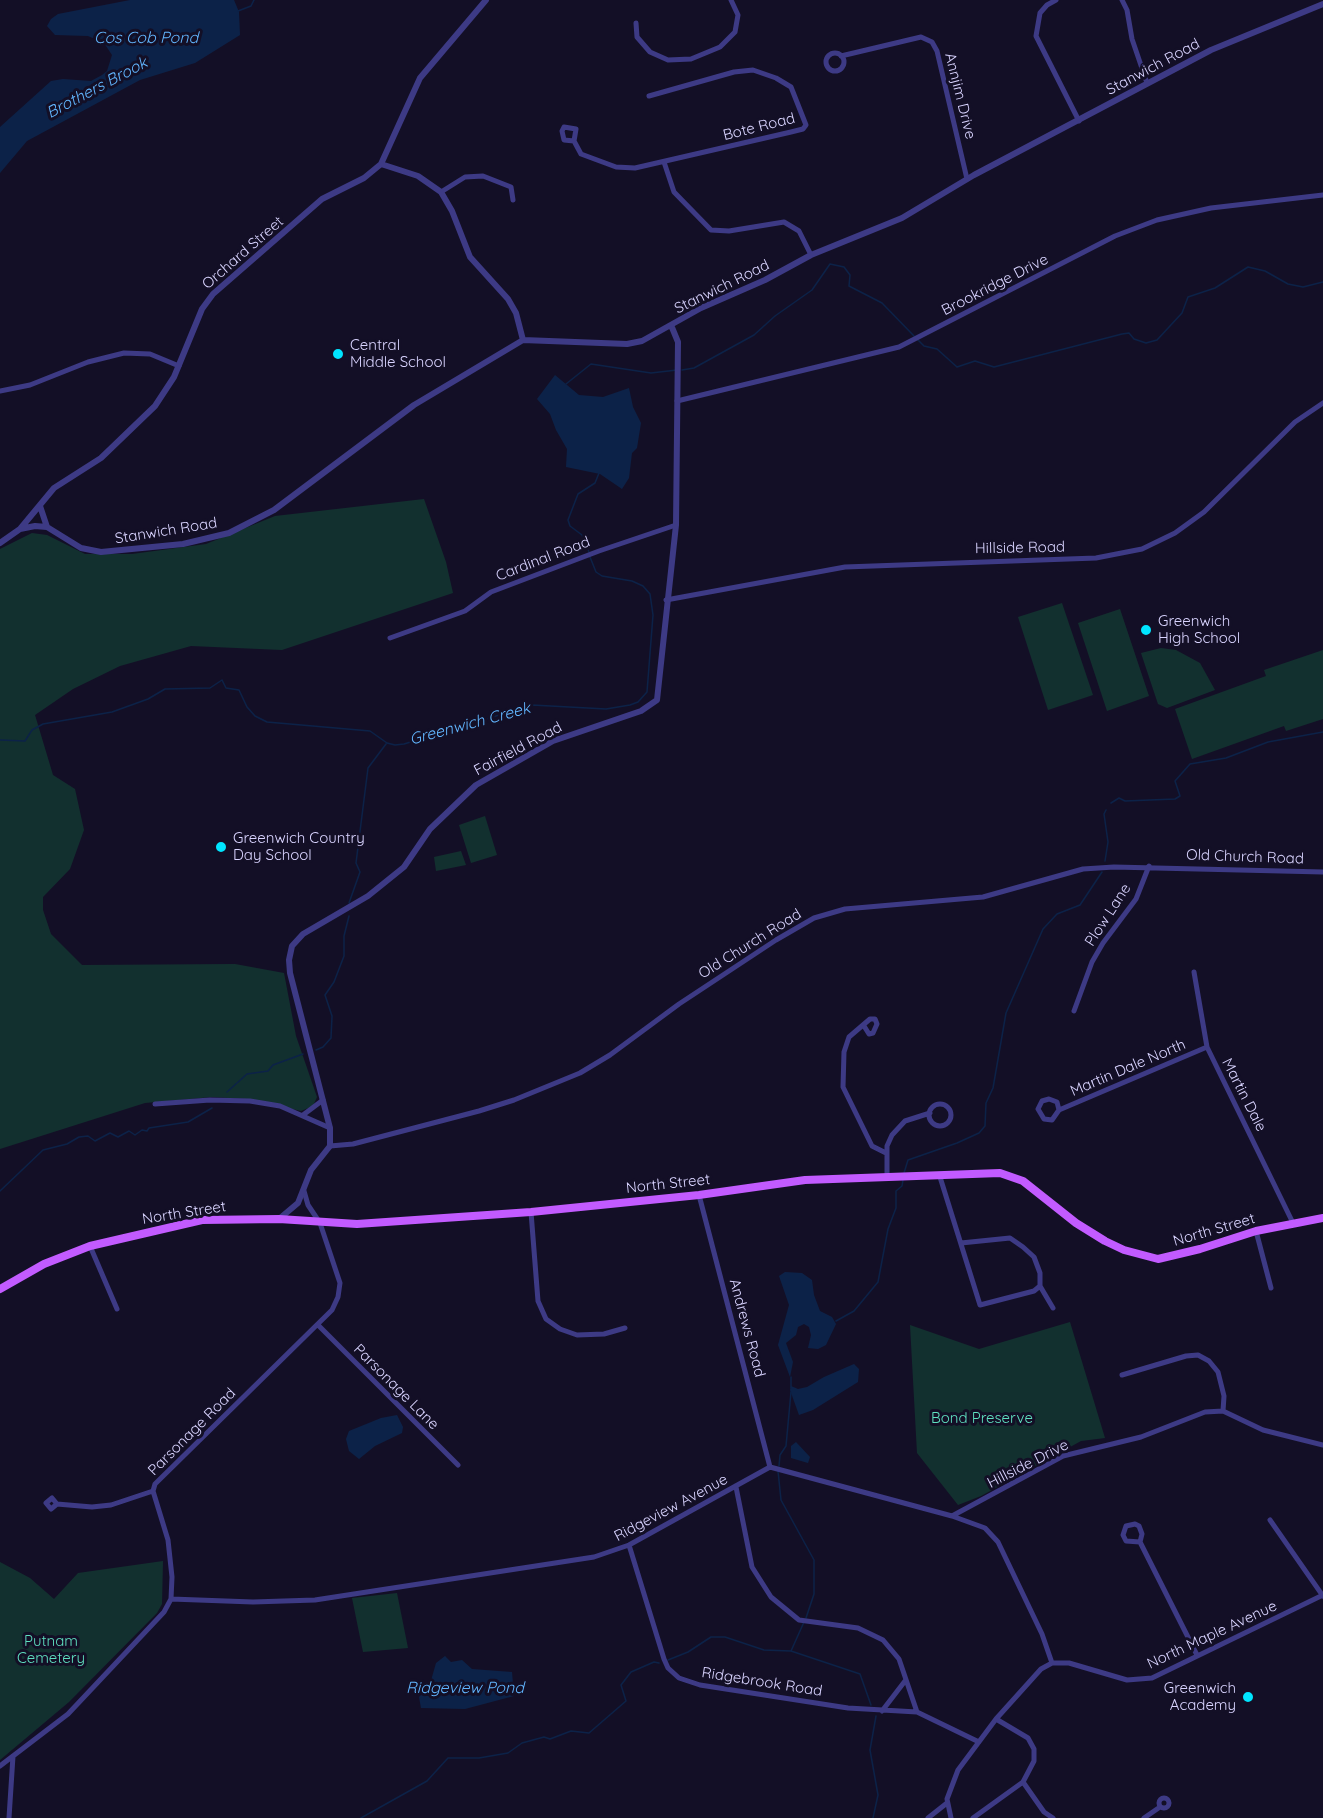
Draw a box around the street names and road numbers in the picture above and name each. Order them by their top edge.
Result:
street label: Stanwich Road [1103,35,1203,99]
street label: Annjim Drive [941,51,979,141]
street label: Bote Road [721,109,797,145]
street label: Orchard Street [199,213,287,293]
street label: Brookridge Drive [939,250,1051,320]
street label: Stanwich Road [672,256,772,318]
street label: Stanwich Road [114,514,218,548]
street label: Cardinal Road [493,533,593,585]
street label: Hillside Road [975,538,1065,558]
street label: Fairfield Road [471,718,565,780]
street label: Old Church Road [1186,846,1304,868]
street label: Plow Lane [1081,880,1135,950]
street label: Old Church Road [695,905,805,983]
street label: Martin Dale North [1068,1036,1188,1100]
street label: Martin Dale [1218,1055,1270,1135]
street label: North Street [625,1171,711,1197]
street label: North Street [141,1198,227,1228]
street label: North Street [1171,1210,1257,1250]
street label: Andrews Road [725,1277,769,1379]
street label: Parsonage Lane [350,1341,442,1433]
street label: Parsonage Road [144,1384,240,1480]
street label: Hillside Drive [984,1436,1072,1492]
street label: Ridgeview Avenue [611,1470,731,1546]
street label: North Maple Avenue [1144,1597,1280,1673]
street label: Ridgebrook Road [700,1664,824,1700]

